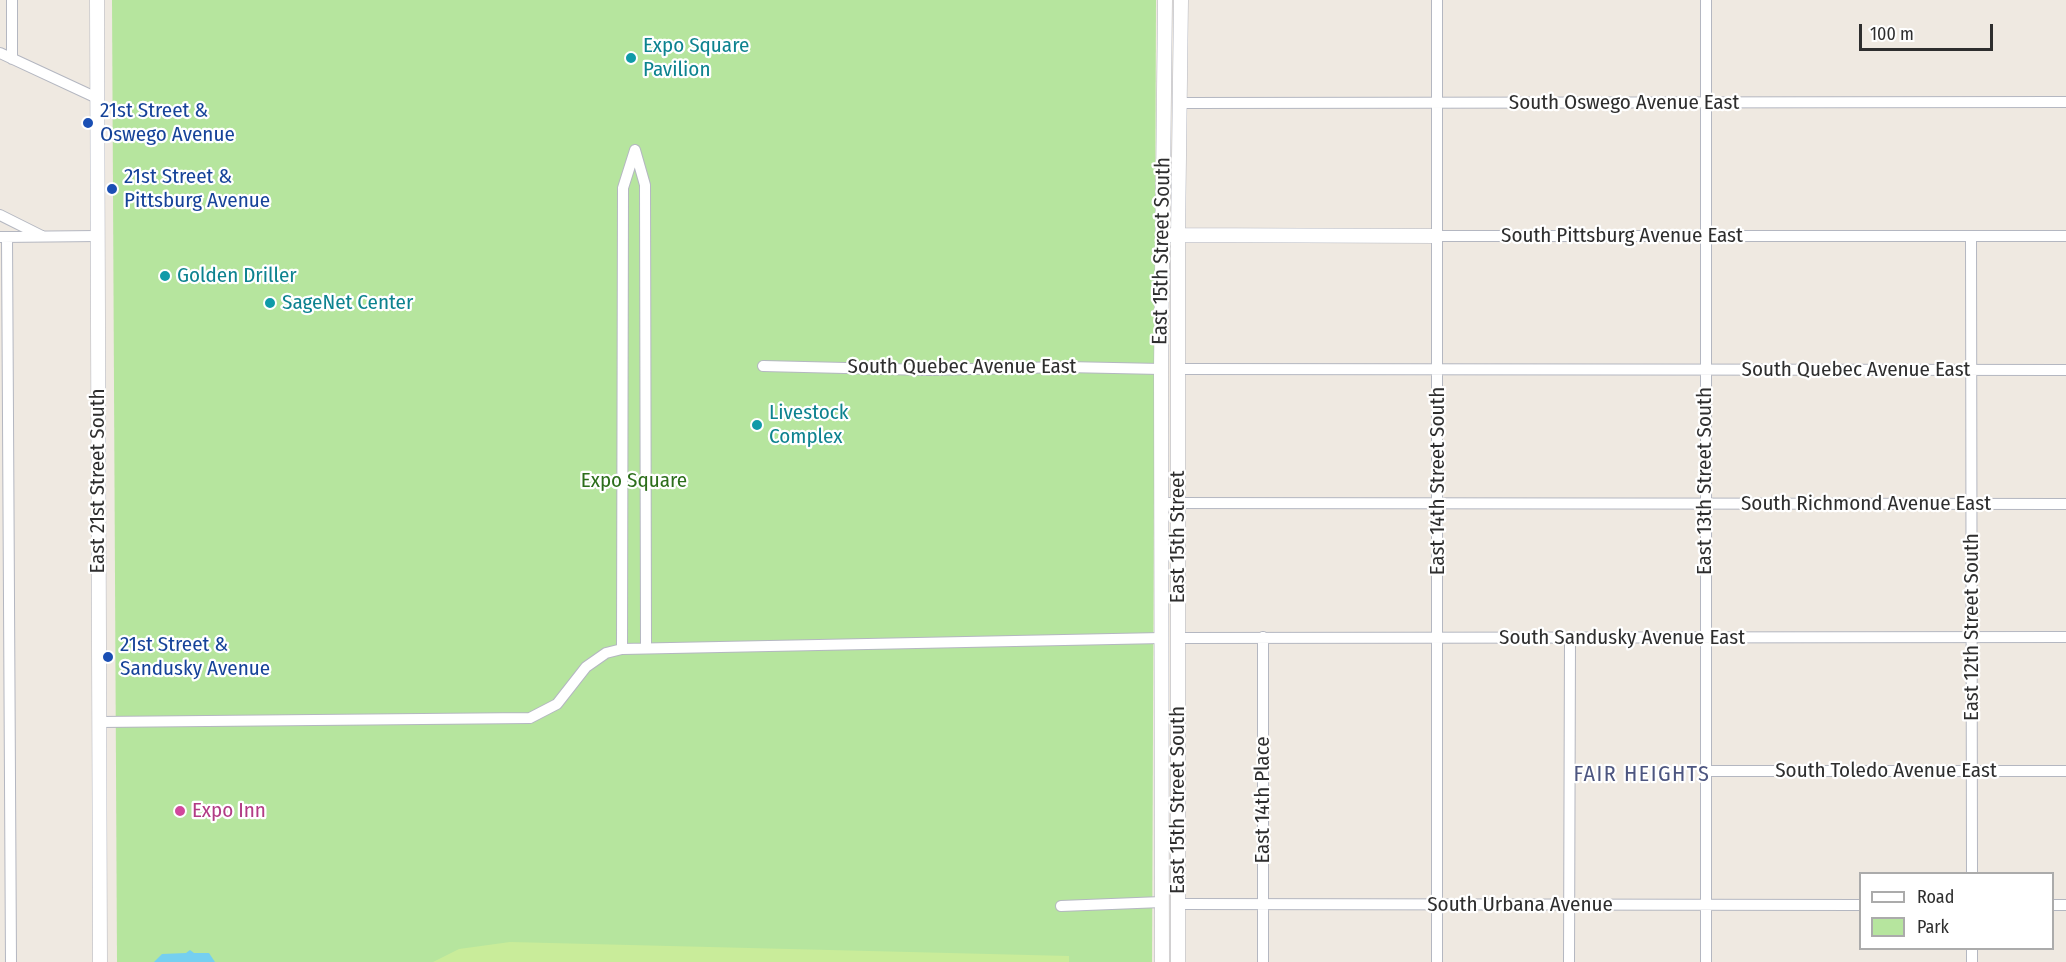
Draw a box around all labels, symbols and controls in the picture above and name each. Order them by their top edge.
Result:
scale bar [1862,12,1996,50]
text: 100 m [1870,23,1914,45]
place label: Expo Square Pavilion [643,33,749,83]
marker: Expo Square Pavilion [624,51,638,65]
street label: South Oswego Avenue East [1509,90,1739,116]
place label: 21st Street & Oswego Avenue [100,98,235,148]
marker: 21st Street & Oswego Avenue [81,116,95,130]
street label: East 15th Street South [1148,157,1176,345]
place label: 21st Street & Pittsburg Avenue [124,164,270,214]
marker: 21st Street & Pittsburg Avenue [105,182,119,196]
street label: South Pittsburg Avenue East [1501,223,1743,249]
place label: Golden Driller [177,263,297,289]
marker: Golden Driller [158,269,172,283]
place label: SageNet Center [282,290,413,316]
marker: SageNet Center [263,296,277,310]
street label: South Quebec Avenue East [848,354,1076,380]
street label: South Quebec Avenue East [1742,357,1970,383]
street label: East 14th Street South [1425,387,1451,575]
street label: East 13th Street South [1692,387,1718,575]
street label: East 21st Street South [85,388,111,574]
place label: Livestock Complex [769,400,849,450]
marker: Livestock Complex [750,418,764,432]
park label: Expo Square [581,468,687,494]
street label: East 15th Street [1165,471,1191,603]
street label: South Richmond Avenue East [1741,491,1991,517]
street label: East 12th Street South [1959,533,1985,721]
street label: South Sandusky Avenue East [1499,625,1745,651]
place label: 21st Street & Sandusky Avenue [120,632,270,682]
marker: 21st Street & Sandusky Avenue [101,650,115,664]
street label: East 15th Street South [1165,706,1191,894]
street label: East 14th Place [1250,736,1276,864]
street label: South Toledo Avenue East [1775,758,1997,784]
district label: FAIR HEIGHTS [1573,762,1711,788]
place label: Expo Inn [192,798,266,824]
marker: Expo Inn [173,804,187,818]
legend [1859,872,2054,950]
text: Road [1917,886,1954,908]
street label: South Urbana Avenue [1427,892,1613,918]
text: Park [1917,916,1949,938]

